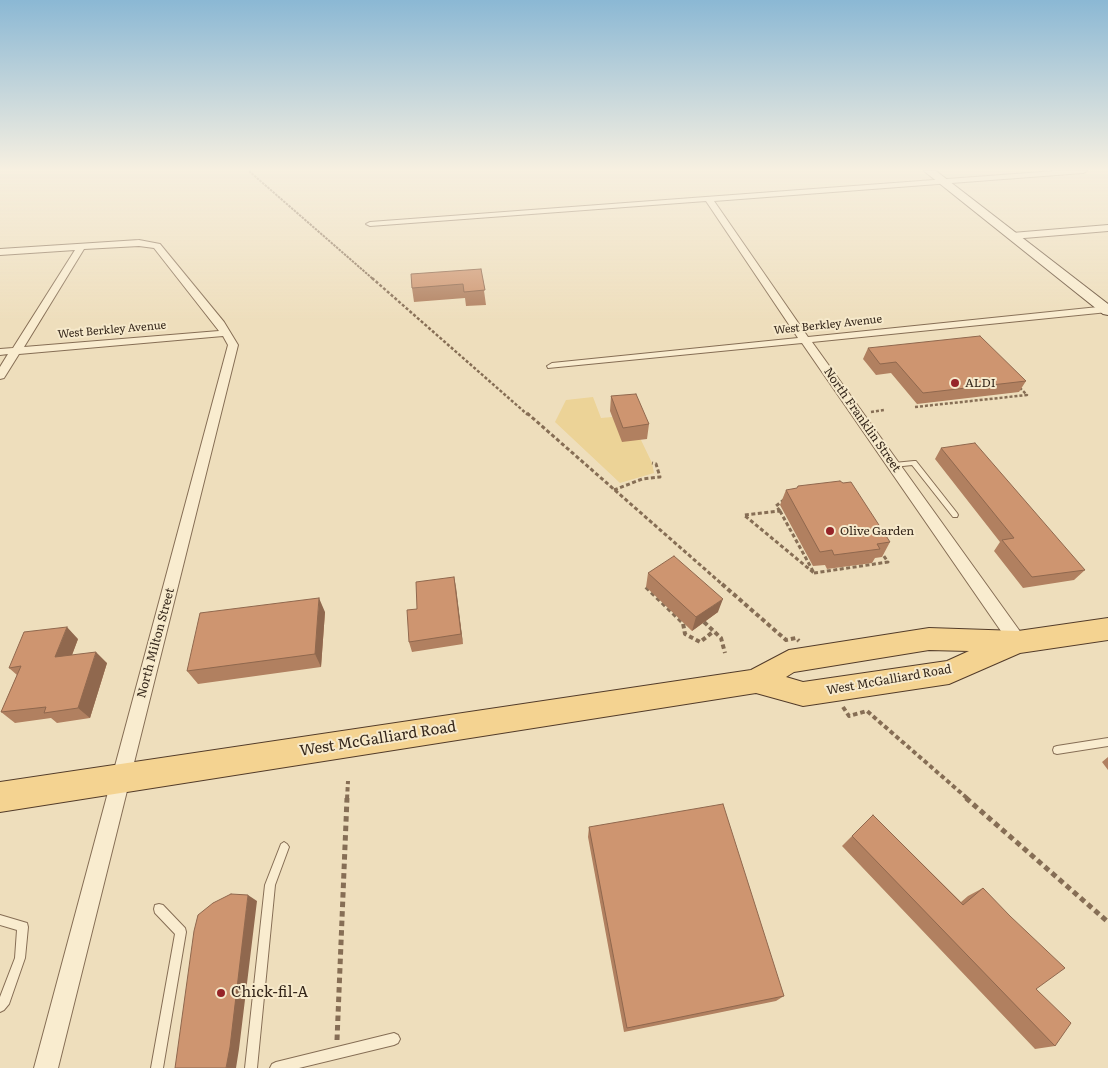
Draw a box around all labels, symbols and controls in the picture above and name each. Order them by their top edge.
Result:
street label: West Berkley Avenue [773,313,883,337]
street label: West Berkley Avenue [57,319,167,341]
street label: North Franklin Street [820,365,904,475]
place label: ALDI [965,376,996,390]
marker: ALDI [949,377,961,389]
place label: Olive Garden [840,524,914,538]
marker: Olive Garden [824,525,836,537]
street label: North Milton Street [134,586,178,700]
street label: West McGalliard Road [825,662,953,698]
street label: West McGalliard Road [298,718,458,760]
place label: Chick-fil-A [231,984,308,1002]
marker: Chick-fil-A [215,987,227,999]

